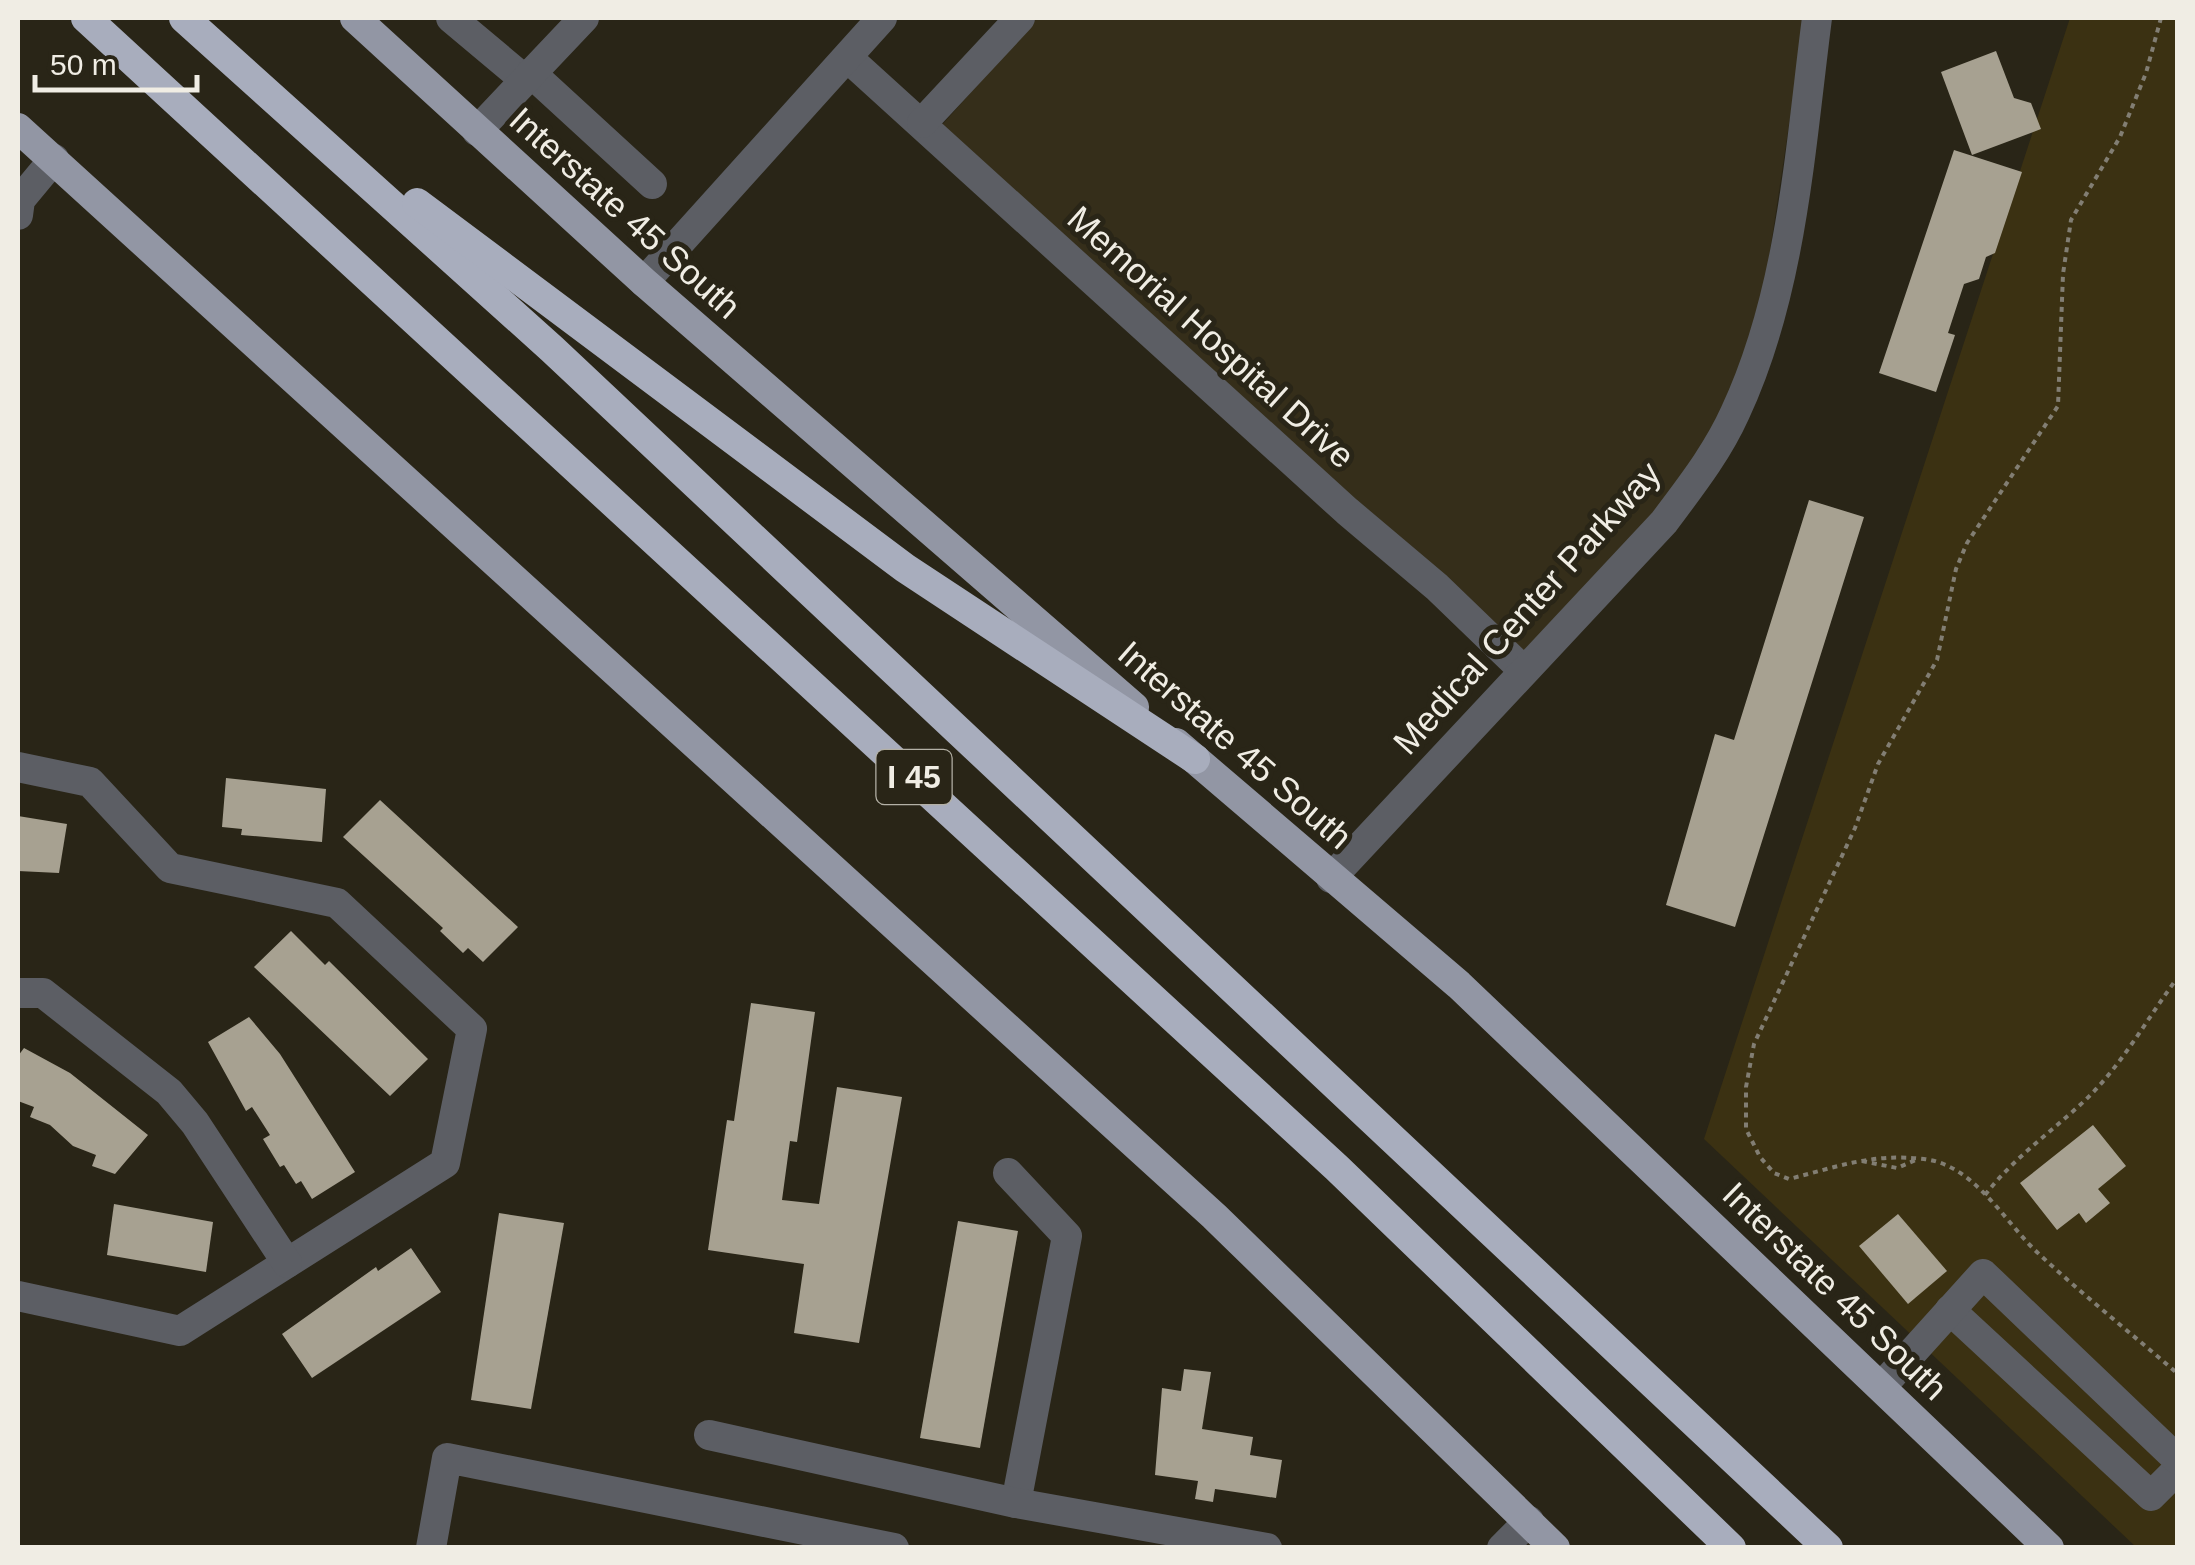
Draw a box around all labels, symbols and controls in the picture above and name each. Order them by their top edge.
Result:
scale bar [35,30,198,92]
text: 50 m [50,48,117,81]
street label: Interstate 45 South [502,99,748,326]
street label: Memorial Hospital Drive [1060,198,1362,475]
street label: Medical Center Parkway [1385,453,1668,762]
street label: Interstate 45 South [1111,633,1360,856]
road number: I 45 [876,750,952,804]
street label: Interstate 45 South [1715,1174,1955,1407]

